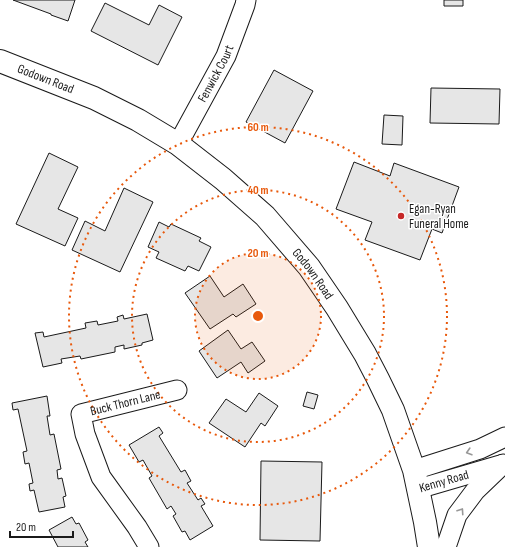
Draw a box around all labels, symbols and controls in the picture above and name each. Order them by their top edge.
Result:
street label: Fenwick Court [194,43,237,105]
street label: Godown Road [15,61,76,97]
text: 60 m [247,120,269,135]
text: 40 m [247,183,269,198]
place label: Egan-Ryan Funeral Home [409,201,469,232]
marker: Egan-Ryan Funeral Home [396,211,406,221]
street label: Godown Road [289,245,337,302]
text: 20 m [248,246,268,261]
centre of rings [251,309,265,323]
street label: Buck Thorn Lane [89,386,162,419]
one-way arrow [466,447,473,456]
street label: Kenny Road [417,467,471,496]
one-way arrow [456,508,464,515]
scale bar [10,513,73,539]
text: 20 m [16,520,36,535]

